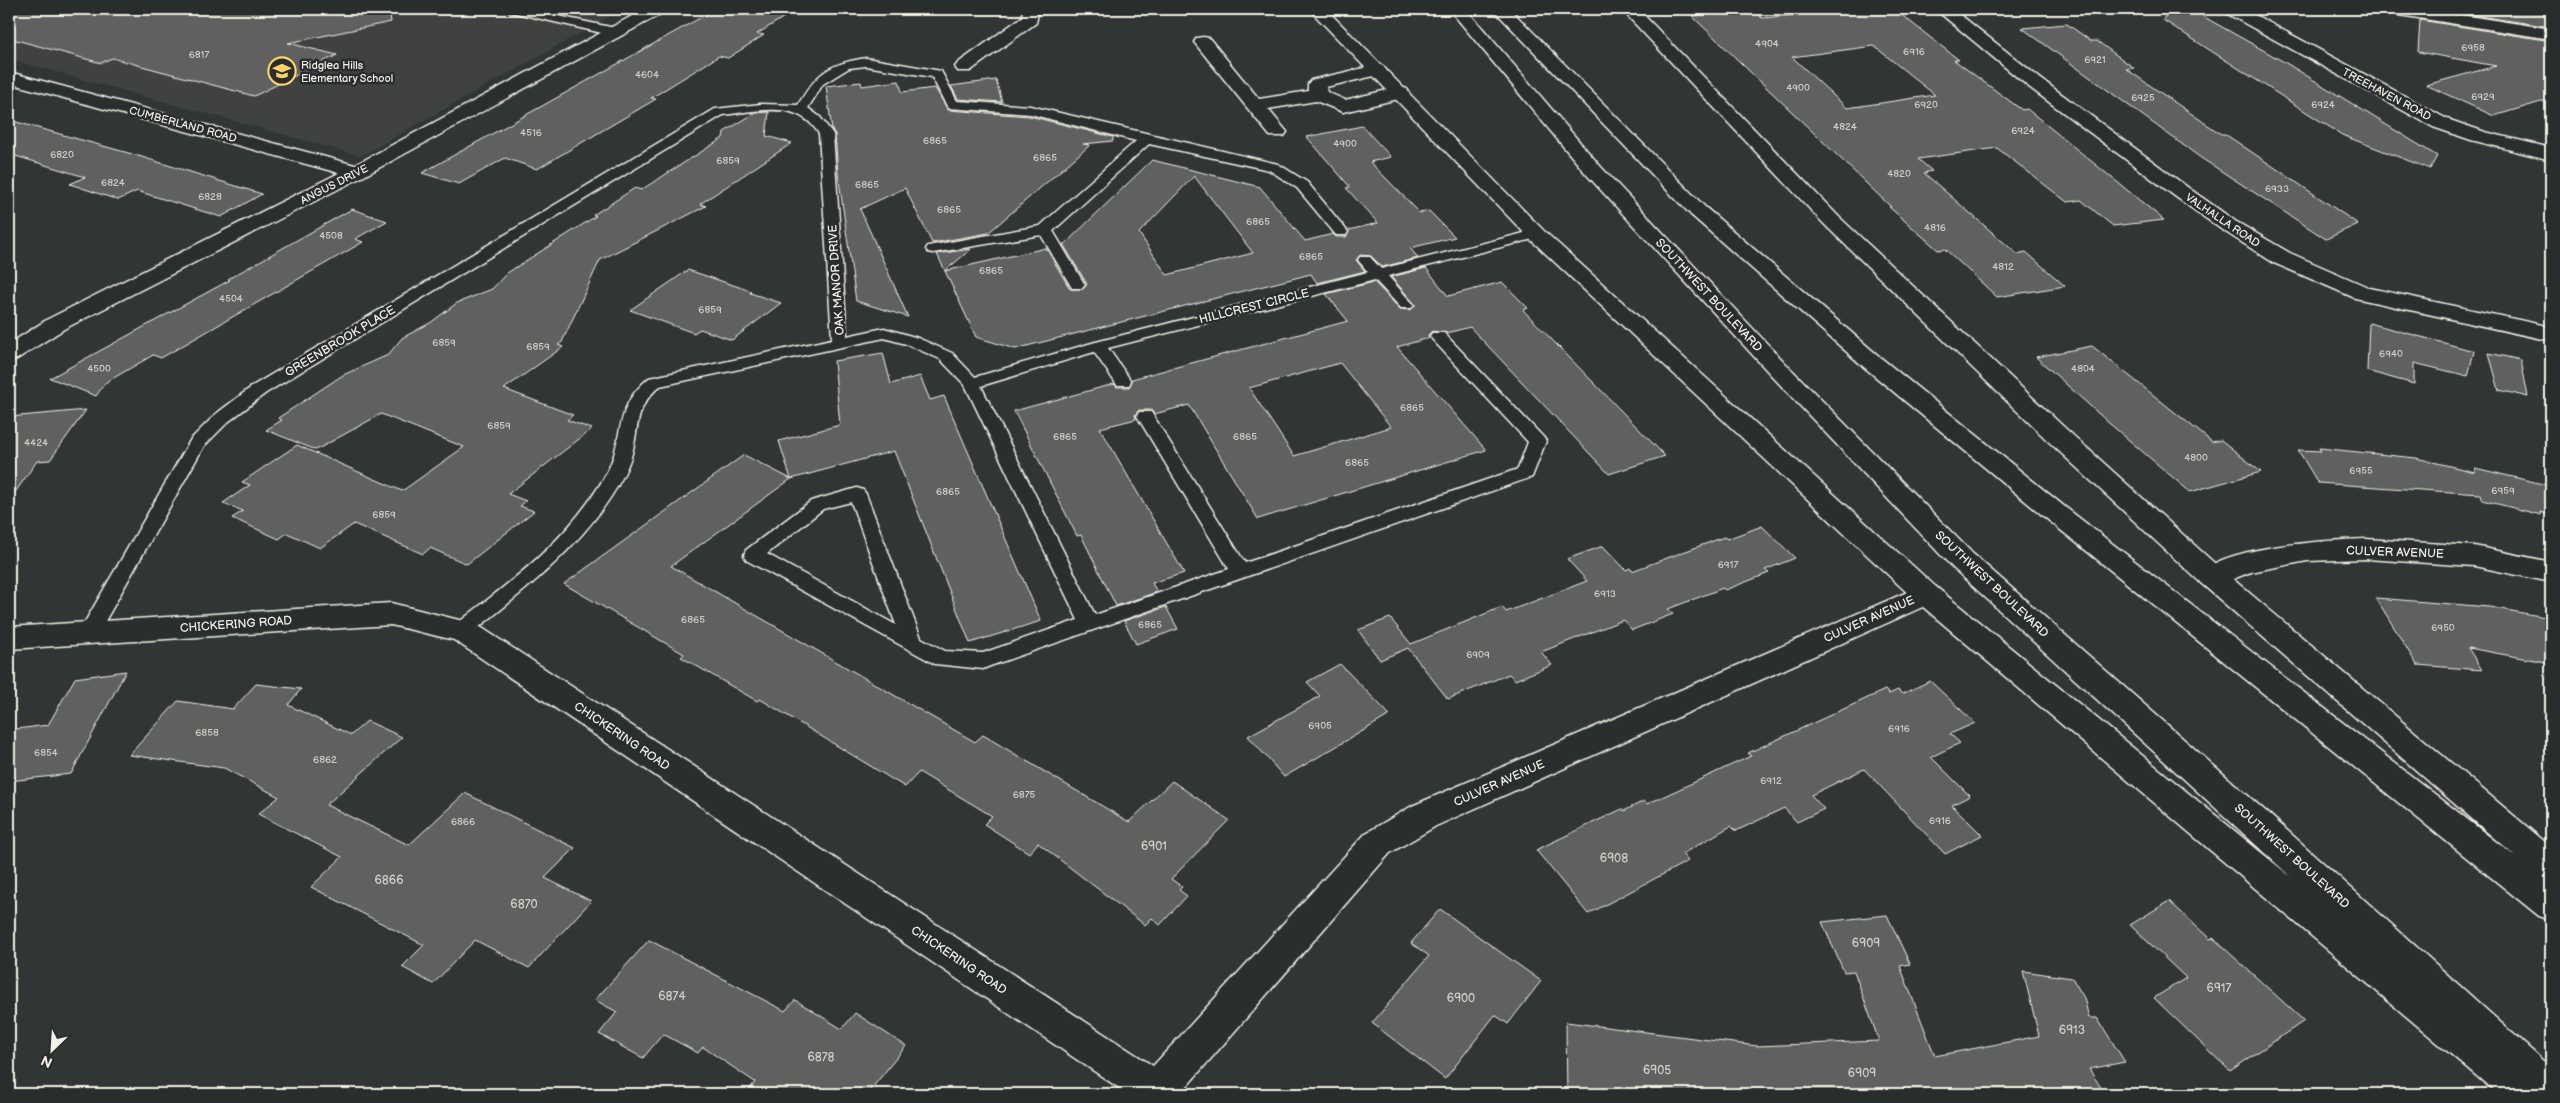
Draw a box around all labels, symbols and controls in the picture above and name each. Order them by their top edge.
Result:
house number: 4904 [1755,38,1779,50]
house number: 6958 [2461,42,2485,54]
house number: 6916 [1903,46,1925,58]
house number: 6817 [189,49,209,61]
house number: 6921 [2084,54,2106,66]
school or university icon: Ridglea Hills Elementary School [267,56,297,86]
place label: Ridglea Hills Elementary School [301,59,393,85]
street label: TREEHAVEN ROAD [2340,66,2433,123]
house number: 4604 [635,69,659,81]
house number: 4900 [1786,82,1810,94]
house number: 6929 [2471,91,2495,103]
house number: 6925 [2131,92,2155,104]
house number: 6920 [1914,99,1938,111]
house number: 6924 [2311,99,2335,111]
street label: CUMBERLAND ROAD [128,104,238,145]
house number: 4824 [1833,121,1857,133]
house number: 6924 [2011,125,2035,137]
house number: 4516 [520,127,542,139]
house number: 6865 [923,135,947,147]
house number: 4900 [1333,138,1357,150]
house number: 6820 [50,149,74,161]
house number: 6865 [1033,152,1057,164]
house number: 6859 [716,155,740,167]
street label: ANGUS DRIVE [298,162,370,207]
house number: 4820 [1887,168,1911,180]
house number: 6824 [101,177,125,189]
house number: 6865 [855,179,879,191]
house number: 6933 [2265,183,2289,195]
house number: 6828 [198,191,222,203]
street label: VALHALLA ROAD [2183,191,2262,250]
house number: 6865 [937,204,961,216]
house number: 6865 [1246,216,1270,228]
house number: 4816 [1924,222,1946,234]
street label: OAK MANOR DRIVE [825,224,848,336]
house number: 4508 [319,230,343,242]
street label: SOUTHWEST BOULEVARD [1652,236,1765,355]
house number: 6865 [1299,251,1323,263]
house number: 4812 [1992,261,2014,273]
house number: 6865 [979,265,1003,277]
street label: HILLCREST CIRCLE [1198,286,1311,327]
house number: 4504 [219,293,243,305]
street label: GREENBROOK PLACE [282,302,398,380]
house number: 6859 [698,304,722,316]
house number: 6859 [432,337,456,349]
house number: 6859 [526,341,550,353]
house number: 6940 [2379,348,2403,360]
house number: 4500 [87,363,111,375]
house number: 4804 [2071,363,2095,375]
house number: 6865 [1400,402,1424,414]
house number: 6859 [487,420,511,432]
house number: 6865 [1053,431,1077,443]
house number: 6865 [1233,431,1257,443]
house number: 4424 [24,437,48,449]
house number: 4800 [2184,452,2208,464]
house number: 6865 [1345,457,1369,469]
house number: 6955 [2349,465,2373,477]
house number: 6959 [2491,485,2515,497]
house number: 6865 [936,486,960,498]
house number: 6859 [372,509,396,521]
street label: SOUTHWEST BOULEVARD [1932,528,2052,641]
street label: CULVER AVENUE [2346,543,2444,562]
house number: 6917 [1718,559,1738,571]
house number: 6913 [1594,588,1616,600]
street label: CULVER AVENUE [1822,593,1917,646]
street label: CHICKERING ROAD [180,613,293,636]
house number: 6865 [681,614,705,626]
house number: 6865 [1138,619,1162,631]
house number: 6950 [2431,622,2455,634]
house number: 6909 [1466,649,1490,661]
street label: CHICKERING ROAD [571,699,673,774]
house number: 6905 [1308,720,1332,732]
house number: 6916 [1888,723,1910,735]
house number: 6858 [195,727,219,739]
house number: 6854 [34,747,58,759]
house number: 6862 [313,754,337,766]
street label: CULVER AVENUE [1452,757,1547,810]
house number: 6912 [1760,775,1782,787]
house number: 6875 [1013,789,1036,801]
street label: SOUTHWEST BOULEVARD [2231,801,2352,912]
house number: 6916 [1929,815,1951,827]
house number: 6866 [451,816,475,828]
house number: 6901 [1141,839,1167,854]
house number: 6908 [1600,851,1628,866]
house number: 6866 [375,873,404,888]
house number: 6870 [510,897,538,912]
street label: CHICKERING ROAD [908,923,1010,998]
house number: 6909 [1852,936,1880,951]
house number: 6917 [2207,981,2232,996]
house number: 6874 [658,989,686,1004]
house number: 6900 [1447,991,1475,1006]
house number: 6913 [2059,1023,2085,1038]
north arrow [28,1026,78,1076]
house number: 6878 [807,1050,835,1065]
text: N [38,1051,55,1071]
house number: 6905 [1643,1063,1671,1078]
house number: 6909 [1848,1066,1876,1081]

